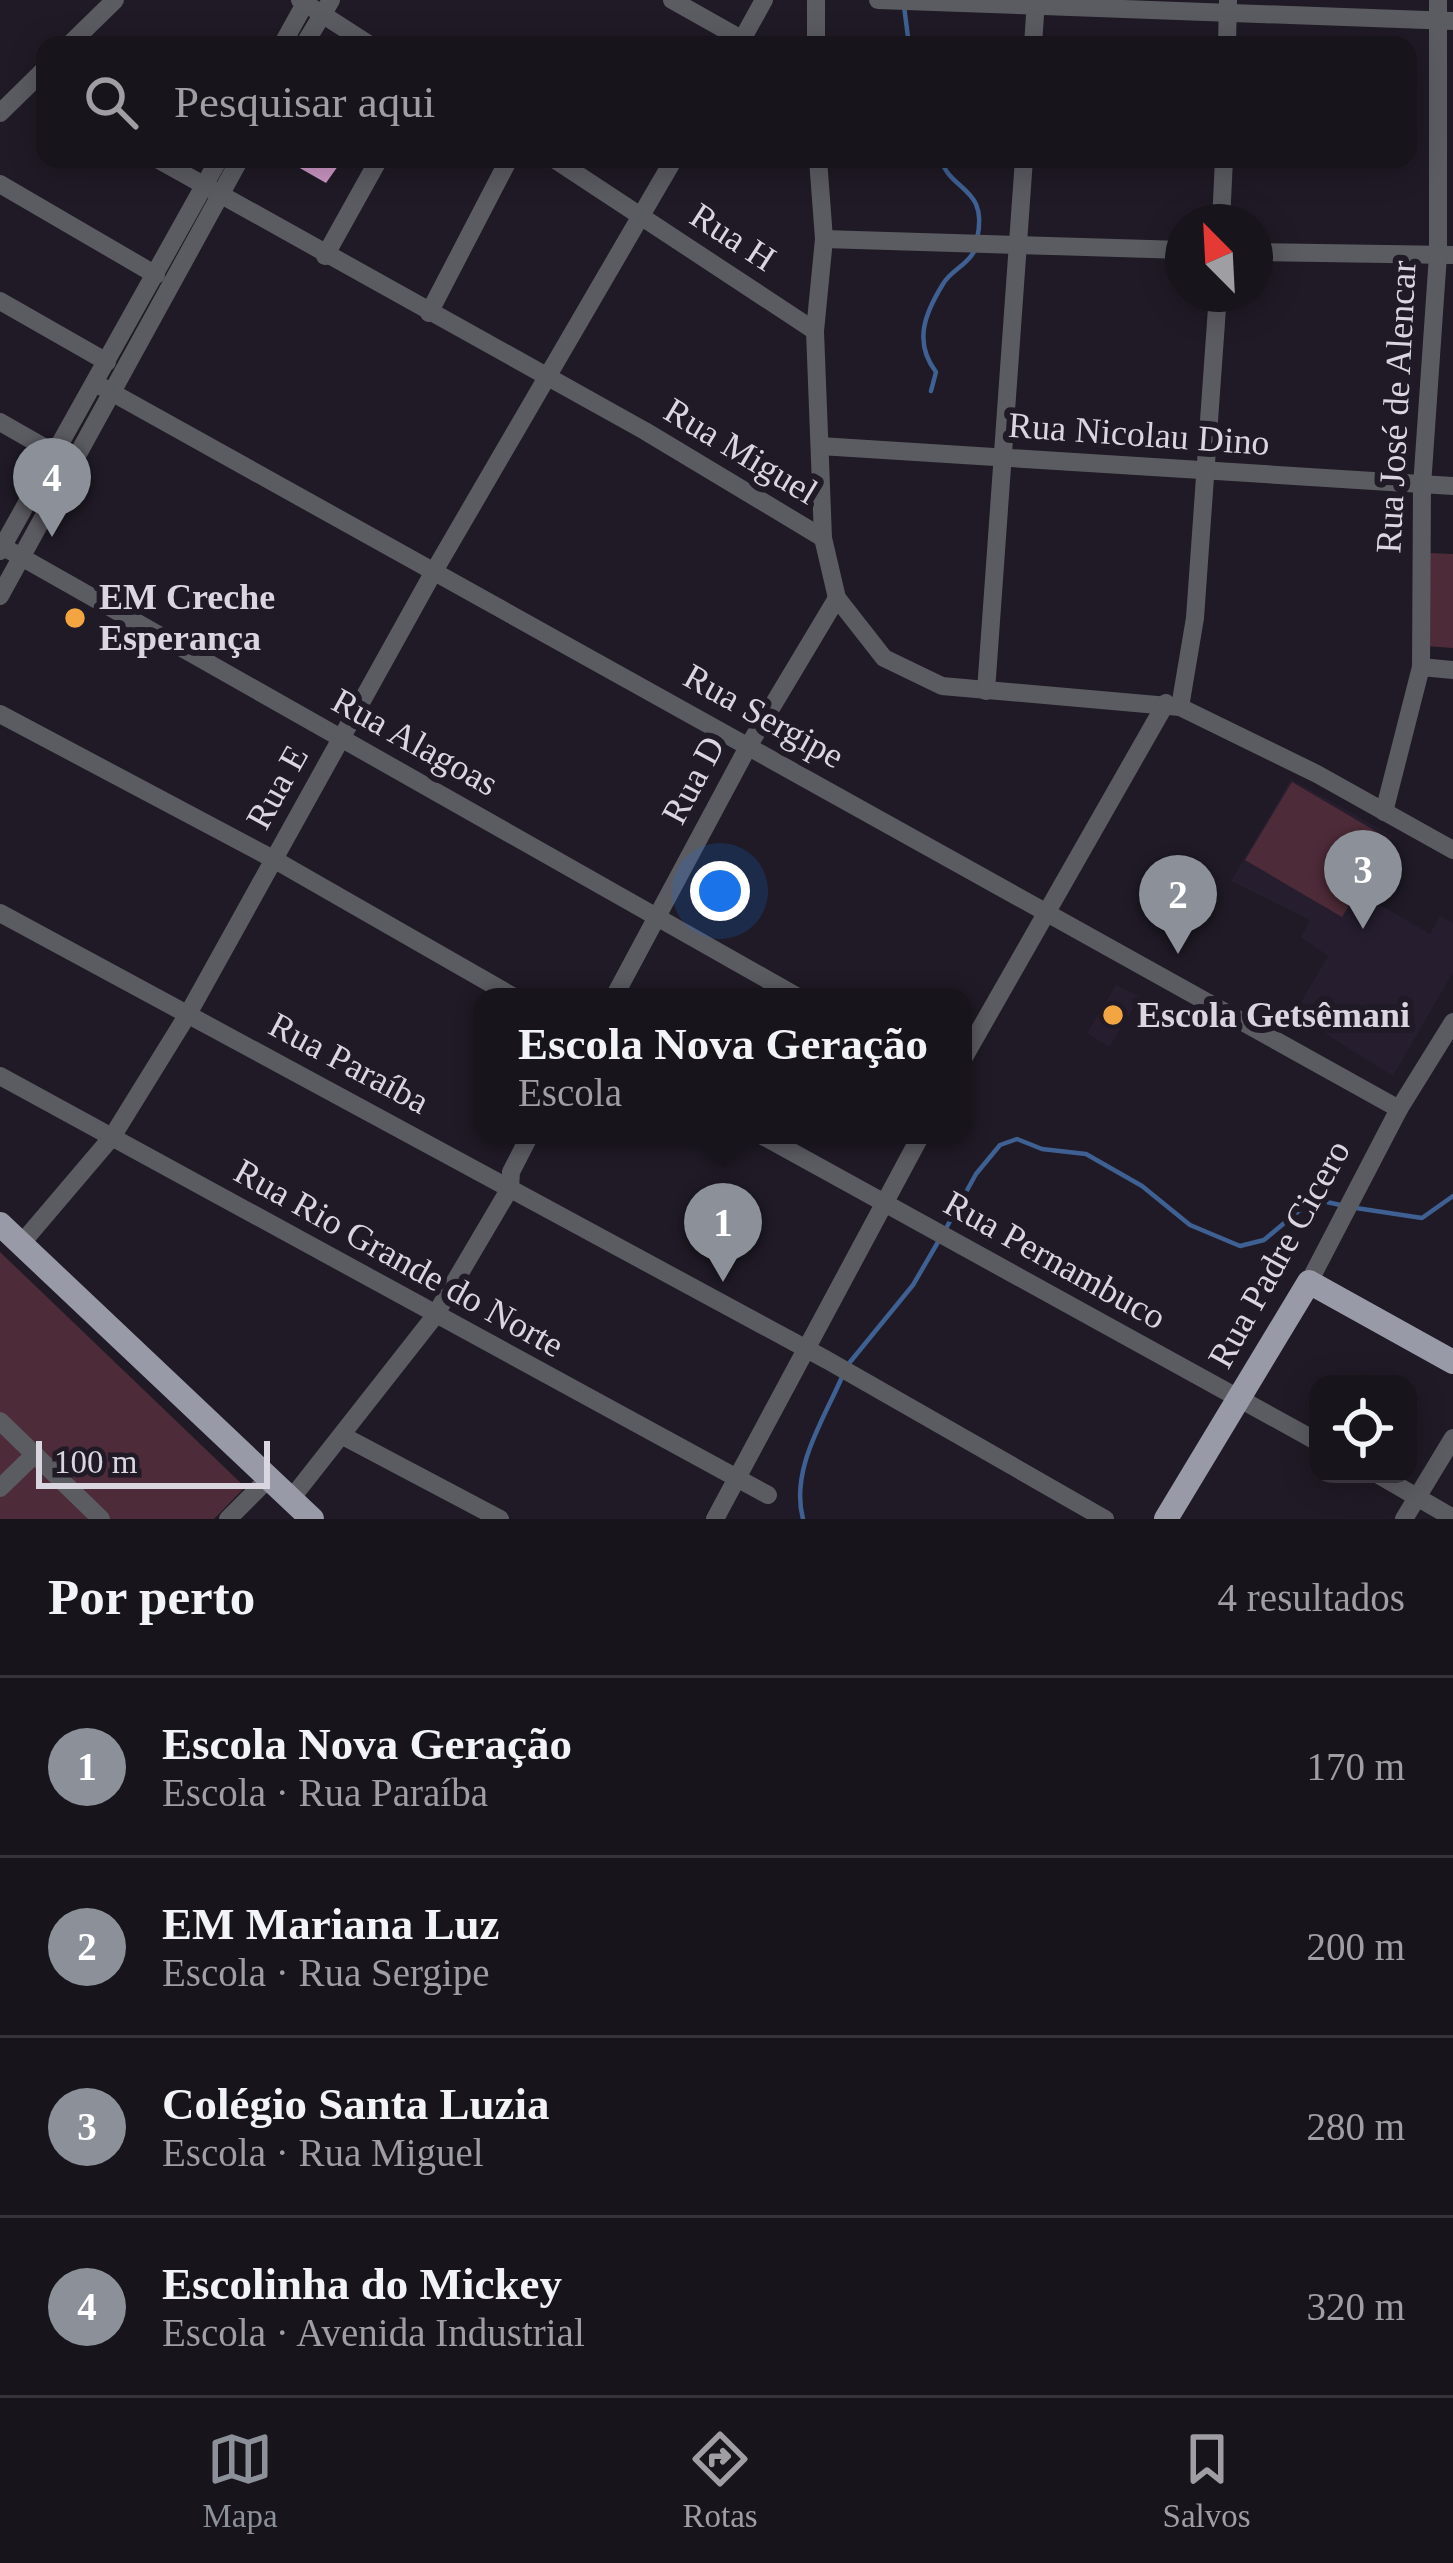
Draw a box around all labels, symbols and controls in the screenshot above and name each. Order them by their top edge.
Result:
search box [36,36,1417,168]
icon: search [78,69,144,135]
text: Pesquisar aqui [174,77,435,127]
street label: Rua H [683,195,783,279]
north arrow [1165,204,1273,312]
street label: Rua José de Alencar [1368,260,1424,554]
street label: Rua Miguel [657,390,825,512]
street label: Rua Nicolau Dino [1007,405,1271,463]
pin: 4 [13,438,91,537]
place label: EM Creche Esperança [99,577,275,658]
marker: EM Creche Esperança [62,605,88,631]
street label: Rua Sergipe [677,656,851,776]
street label: Rua Alagoas [325,680,505,804]
street label: Rua D [654,730,732,830]
street label: Rua E [238,738,316,836]
pin: 3 [1324,830,1402,929]
pin: 2 [1139,855,1217,954]
your location [690,861,750,921]
popup [474,988,972,1144]
place label: Escola Getsêmani [1137,995,1410,1035]
marker: Escola Getsêmani [1100,1002,1126,1028]
street label: Rua Paraíba [262,1004,436,1122]
text: Escola Nova Geração [518,1019,928,1069]
text: Escola [518,1071,622,1114]
street label: Rua Padre Cicero [1200,1133,1358,1375]
street label: Rua Rio Grande do Norte [228,1151,570,1365]
pin: 1 [684,1183,762,1282]
street label: Rua Pernambuco [937,1183,1173,1337]
map controls [1309,1375,1417,1483]
button: locate [1309,1375,1417,1483]
scale bar [36,1435,270,1488]
text: 100 m [54,1444,137,1480]
text: Por perto [48,1569,255,1625]
text: 4 resultados [1218,1576,1405,1619]
text: Escola Nova Geração [162,1719,572,1769]
text: 1 [77,1745,97,1788]
text: 170 m [1306,1745,1405,1788]
text: Escola · Rua Paraíba [162,1771,488,1814]
text: EM Mariana Luz [162,1899,499,1949]
text: 2 [77,1925,97,1968]
text: 200 m [1306,1925,1405,1968]
text: Escola · Rua Sergipe [162,1951,489,1994]
text: Colégio Santa Luzia [162,2079,550,2129]
text: 3 [77,2105,97,2148]
text: 280 m [1306,2105,1405,2148]
text: Escola · Rua Miguel [162,2131,484,2174]
text: Escolinha do Mickey [162,2259,562,2309]
text: 4 [77,2285,97,2328]
text: 320 m [1306,2285,1405,2328]
text: Escola · Avenida Industrial [162,2311,585,2354]
tab: Mapa [202,2426,278,2535]
tab: Rotas [682,2426,758,2535]
tab: Salvos [1163,2426,1251,2535]

